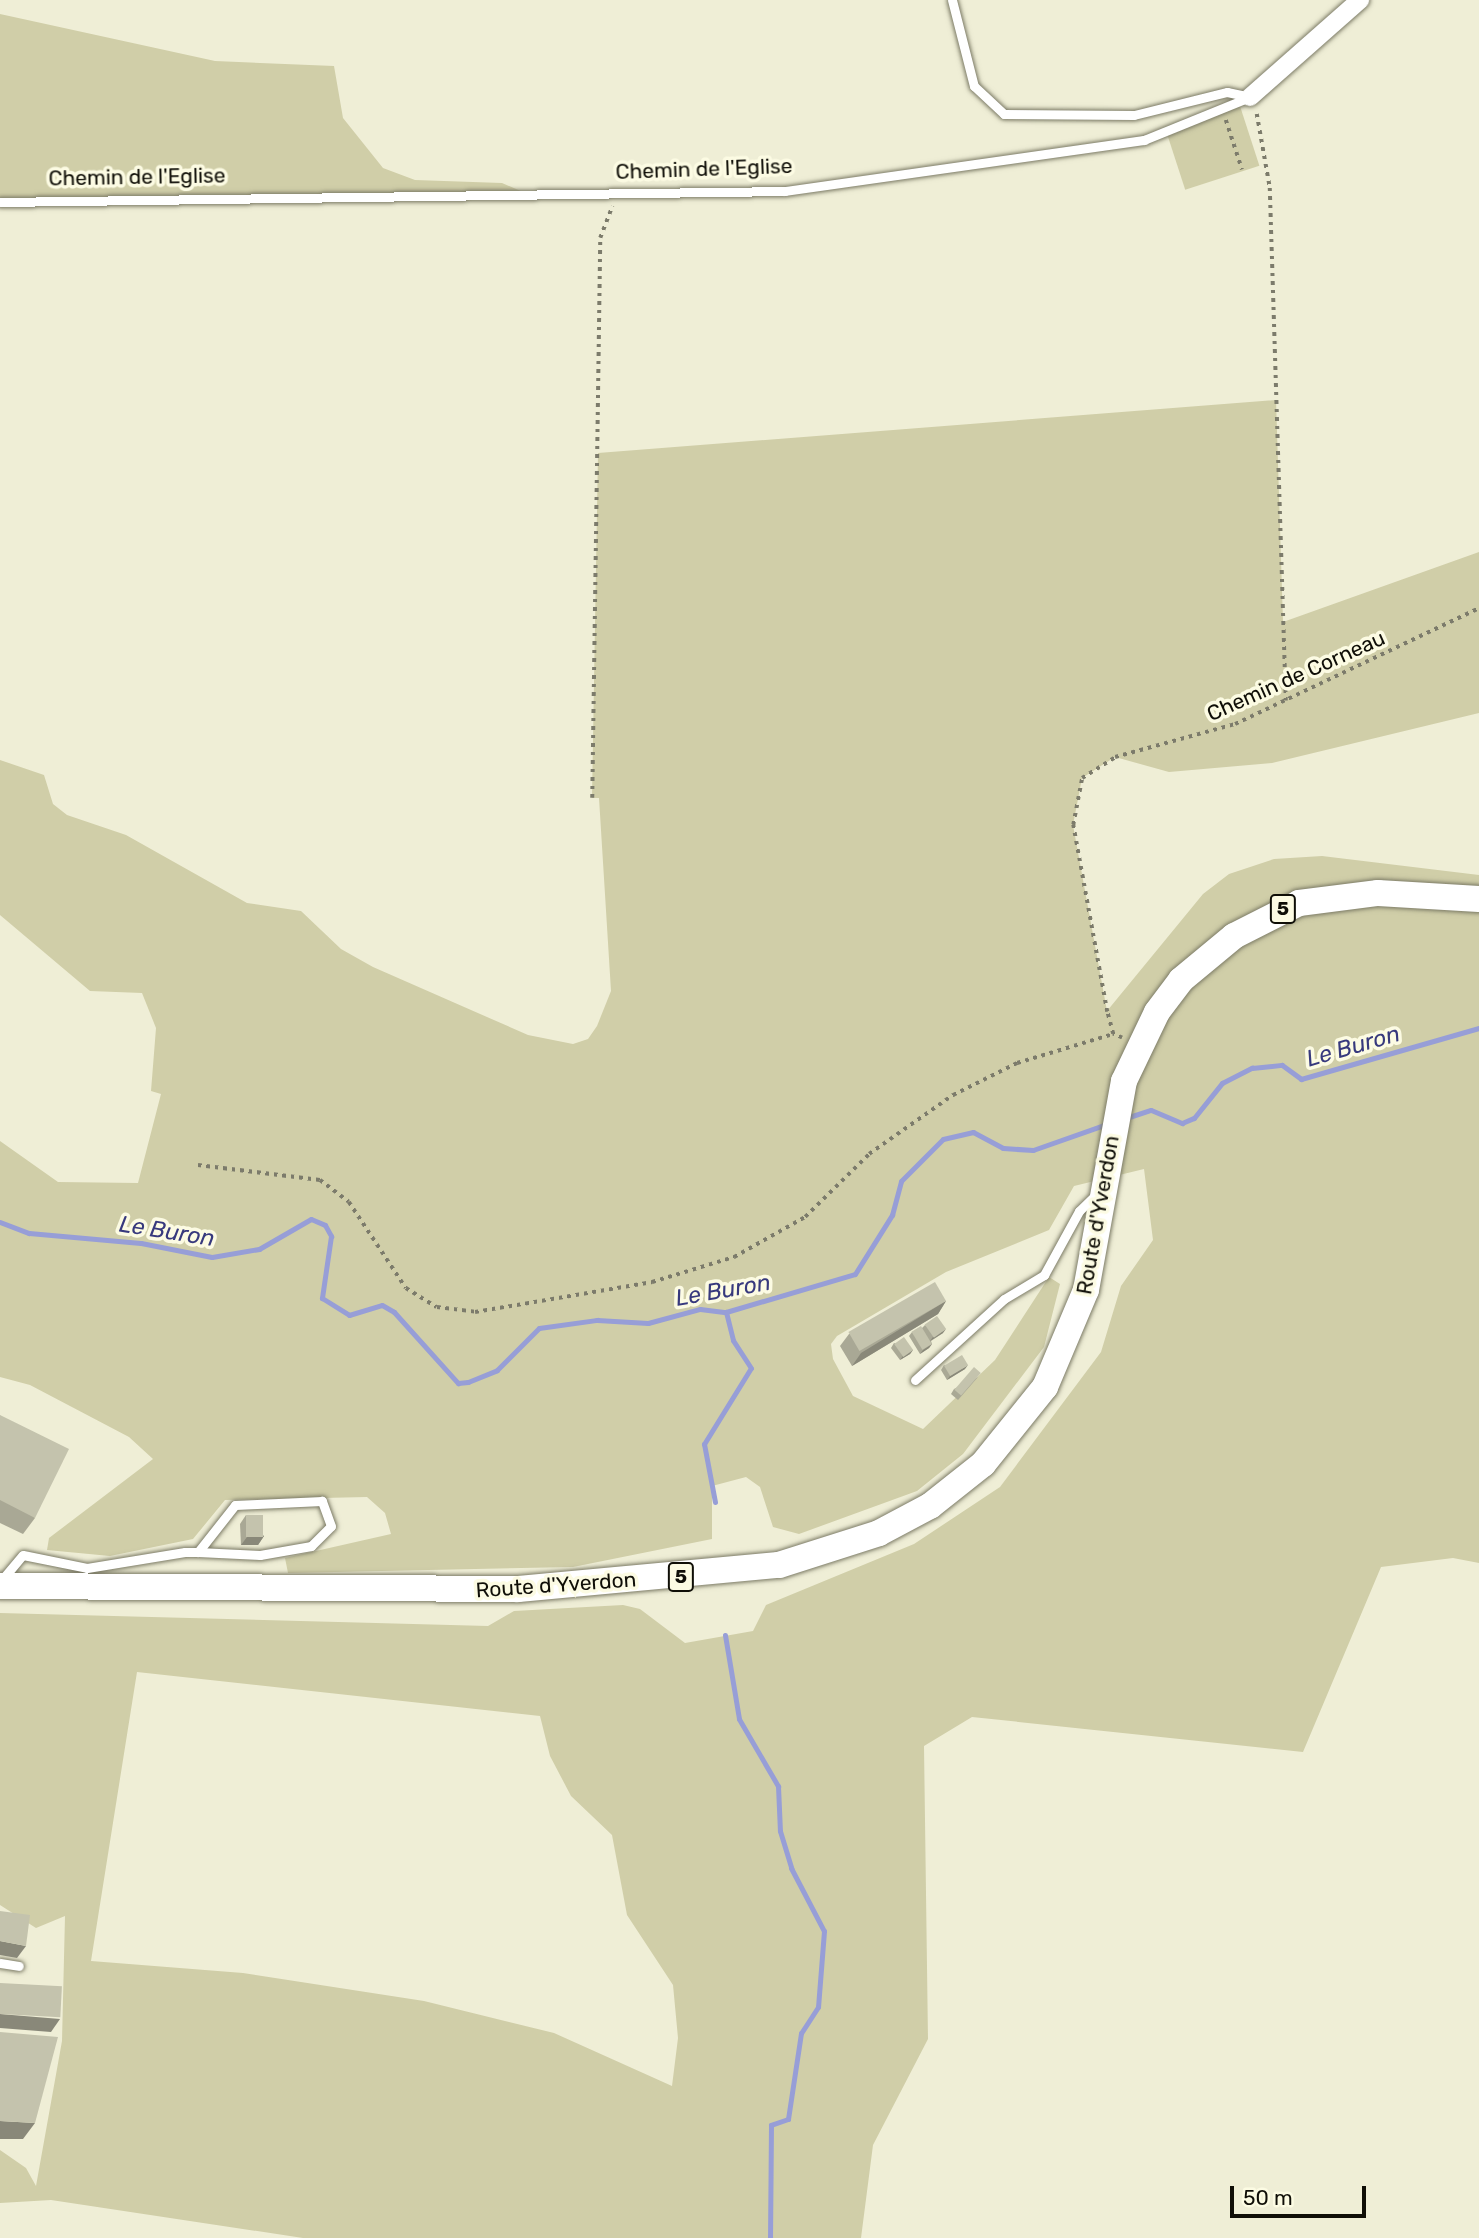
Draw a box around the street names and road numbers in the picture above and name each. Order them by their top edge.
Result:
street label: Chemin de l'Eglise [615,153,793,185]
street label: Chemin de l'Eglise [48,163,226,191]
street label: Chemin de Corneau [1203,625,1389,727]
road number: 5 [1269,894,1297,925]
street label: Route d'Yverdon [1072,1134,1124,1296]
road number: 5 [667,1562,695,1592]
street label: Route d'Yverdon [475,1567,637,1603]

